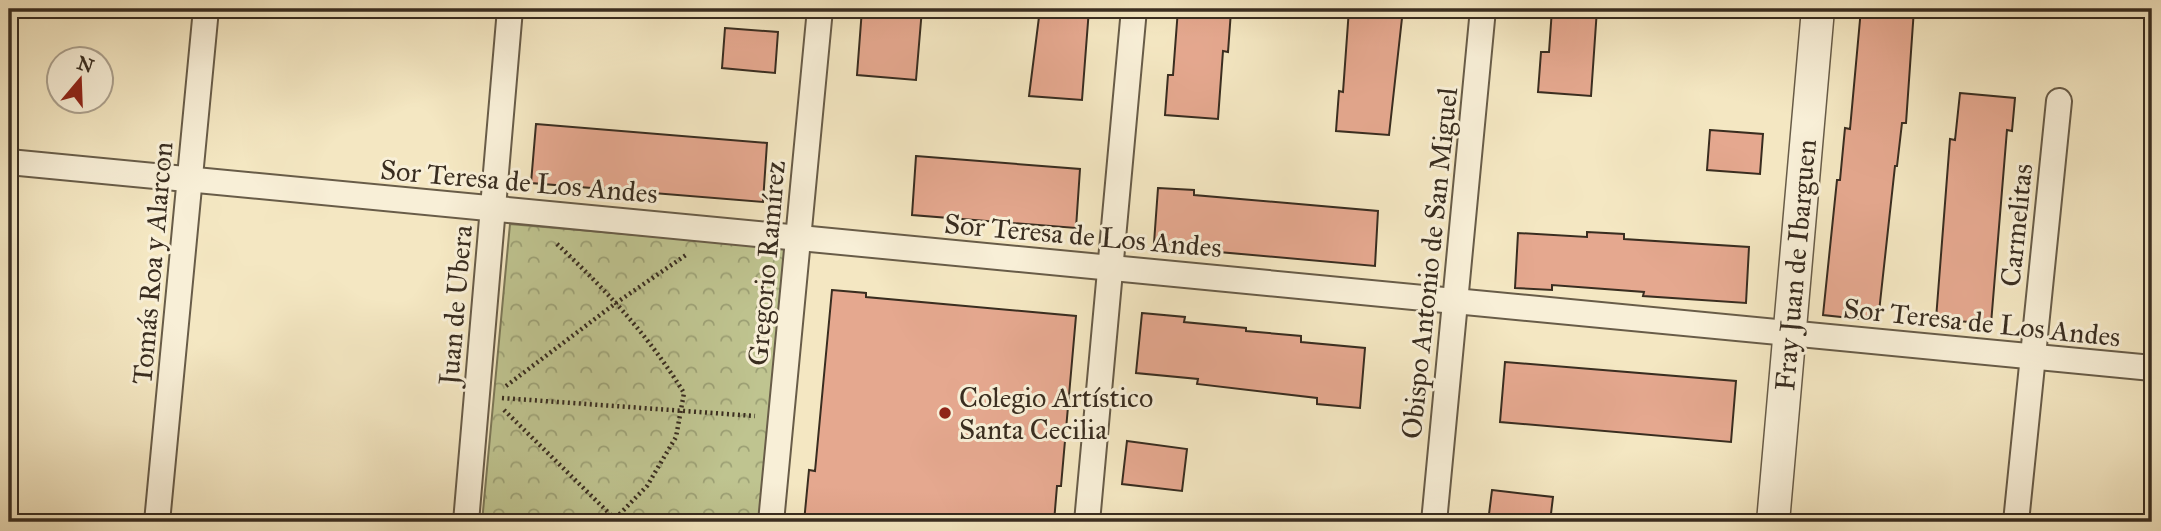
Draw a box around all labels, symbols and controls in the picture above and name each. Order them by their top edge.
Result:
north arrow [46,46,116,116]
text: N [74,51,97,78]
street label: Obispo Antonio de San Miguel [1394,85,1465,441]
street label: Fray Juan de Ibarguen [1767,138,1824,392]
street label: Tomás Roa y Alarcon [124,140,181,386]
street label: Sor Teresa de Los Andes [379,152,659,211]
street label: Gregorio Ramírez [740,159,793,367]
street label: Carmelitas [1993,162,2040,288]
street label: Sor Teresa de Los Andes [943,206,1223,265]
street label: Juan de Ubera [431,223,480,389]
street label: Sor Teresa de Los Andes [1842,291,2122,354]
place label: Colegio Artístico Santa Cecilia [959,380,1153,447]
marker: Colegio Artístico Santa Cecilia [937,405,953,421]

